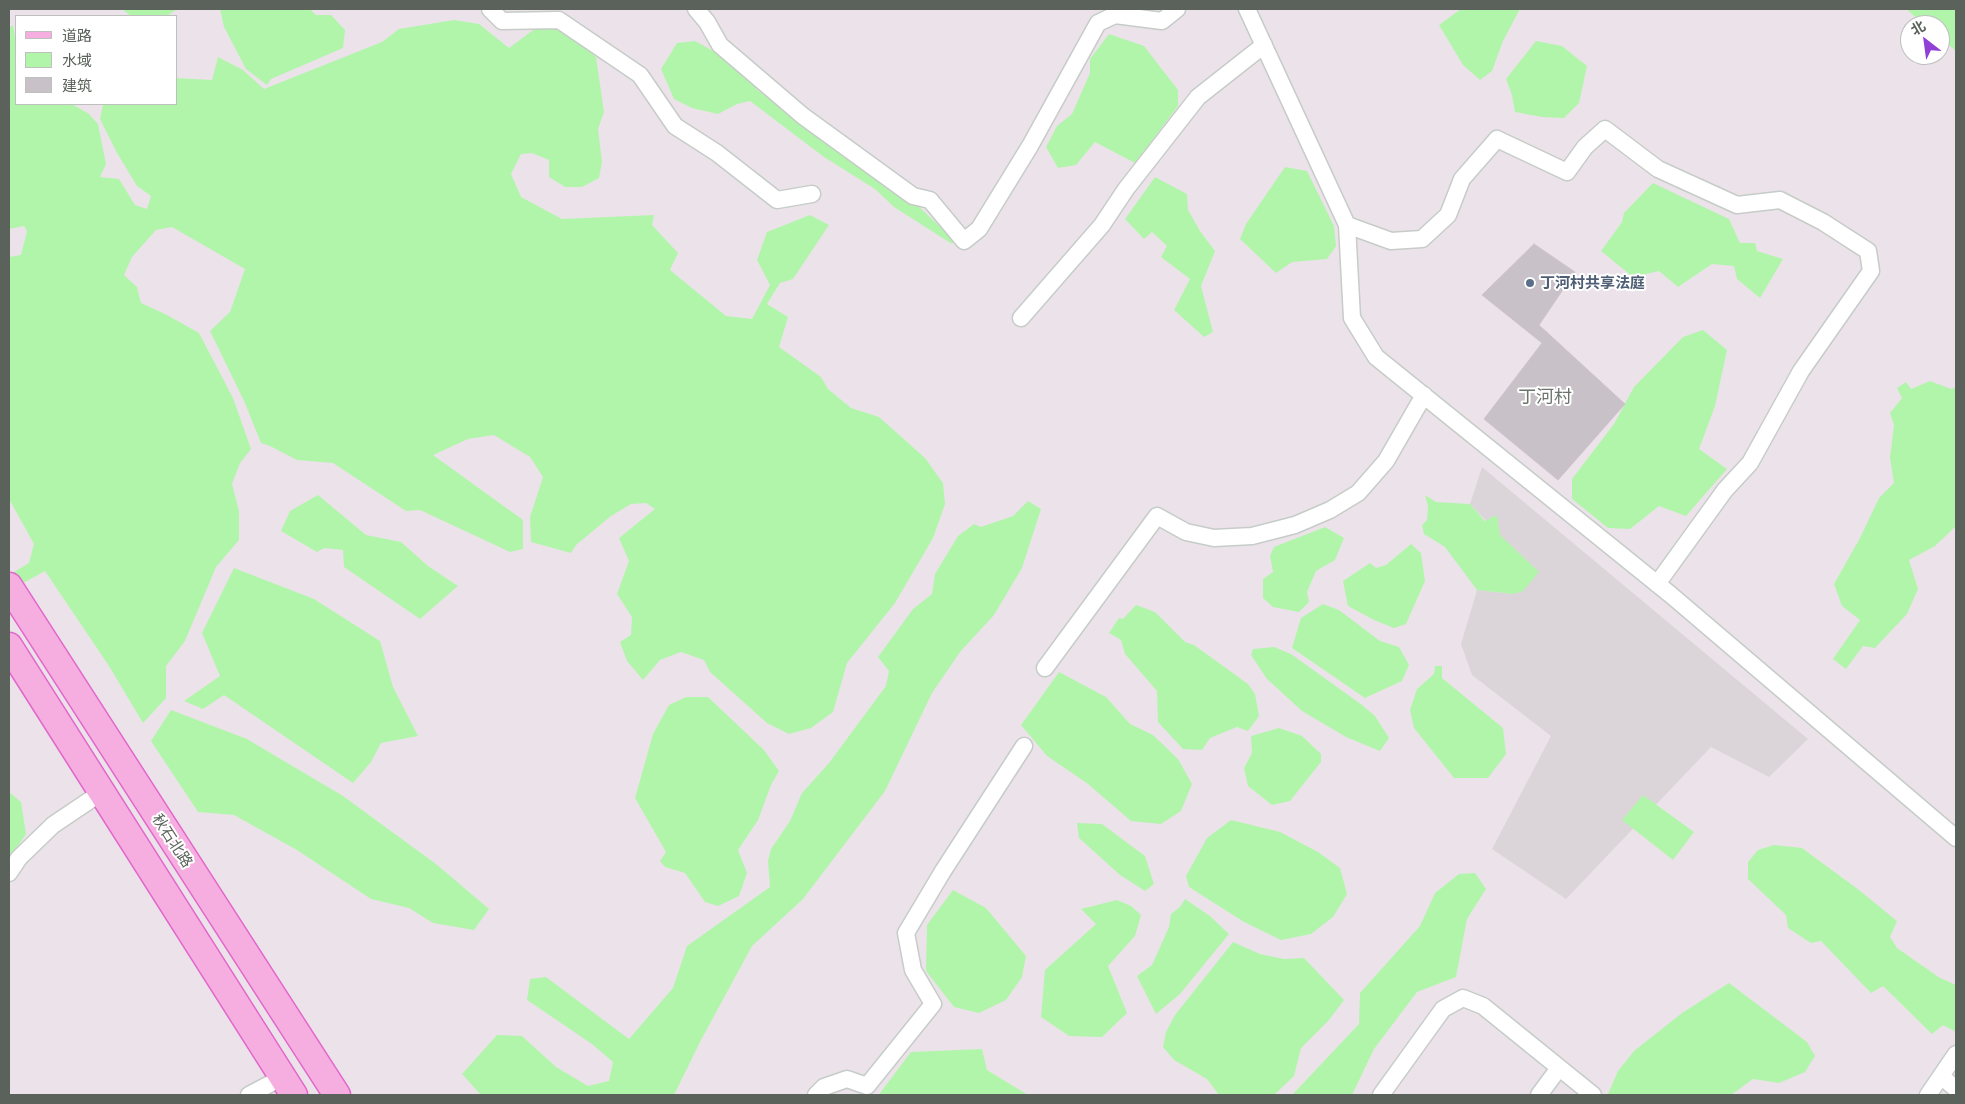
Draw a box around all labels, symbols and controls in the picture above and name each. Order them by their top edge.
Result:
legend [15,15,178,105]
north arrow [1900,15,1950,65]
text: 北 [1908,17,1928,38]
text: 道路 [62,27,92,45]
text: 水域 [62,52,92,70]
text: 建筑 [62,77,92,95]
place label: 丁河村共享法庭 [1540,274,1645,292]
marker: 丁河村共享法庭 [1524,277,1536,289]
district label: 丁河村 [1518,387,1572,409]
street label: 秋石北路 [148,811,196,871]

